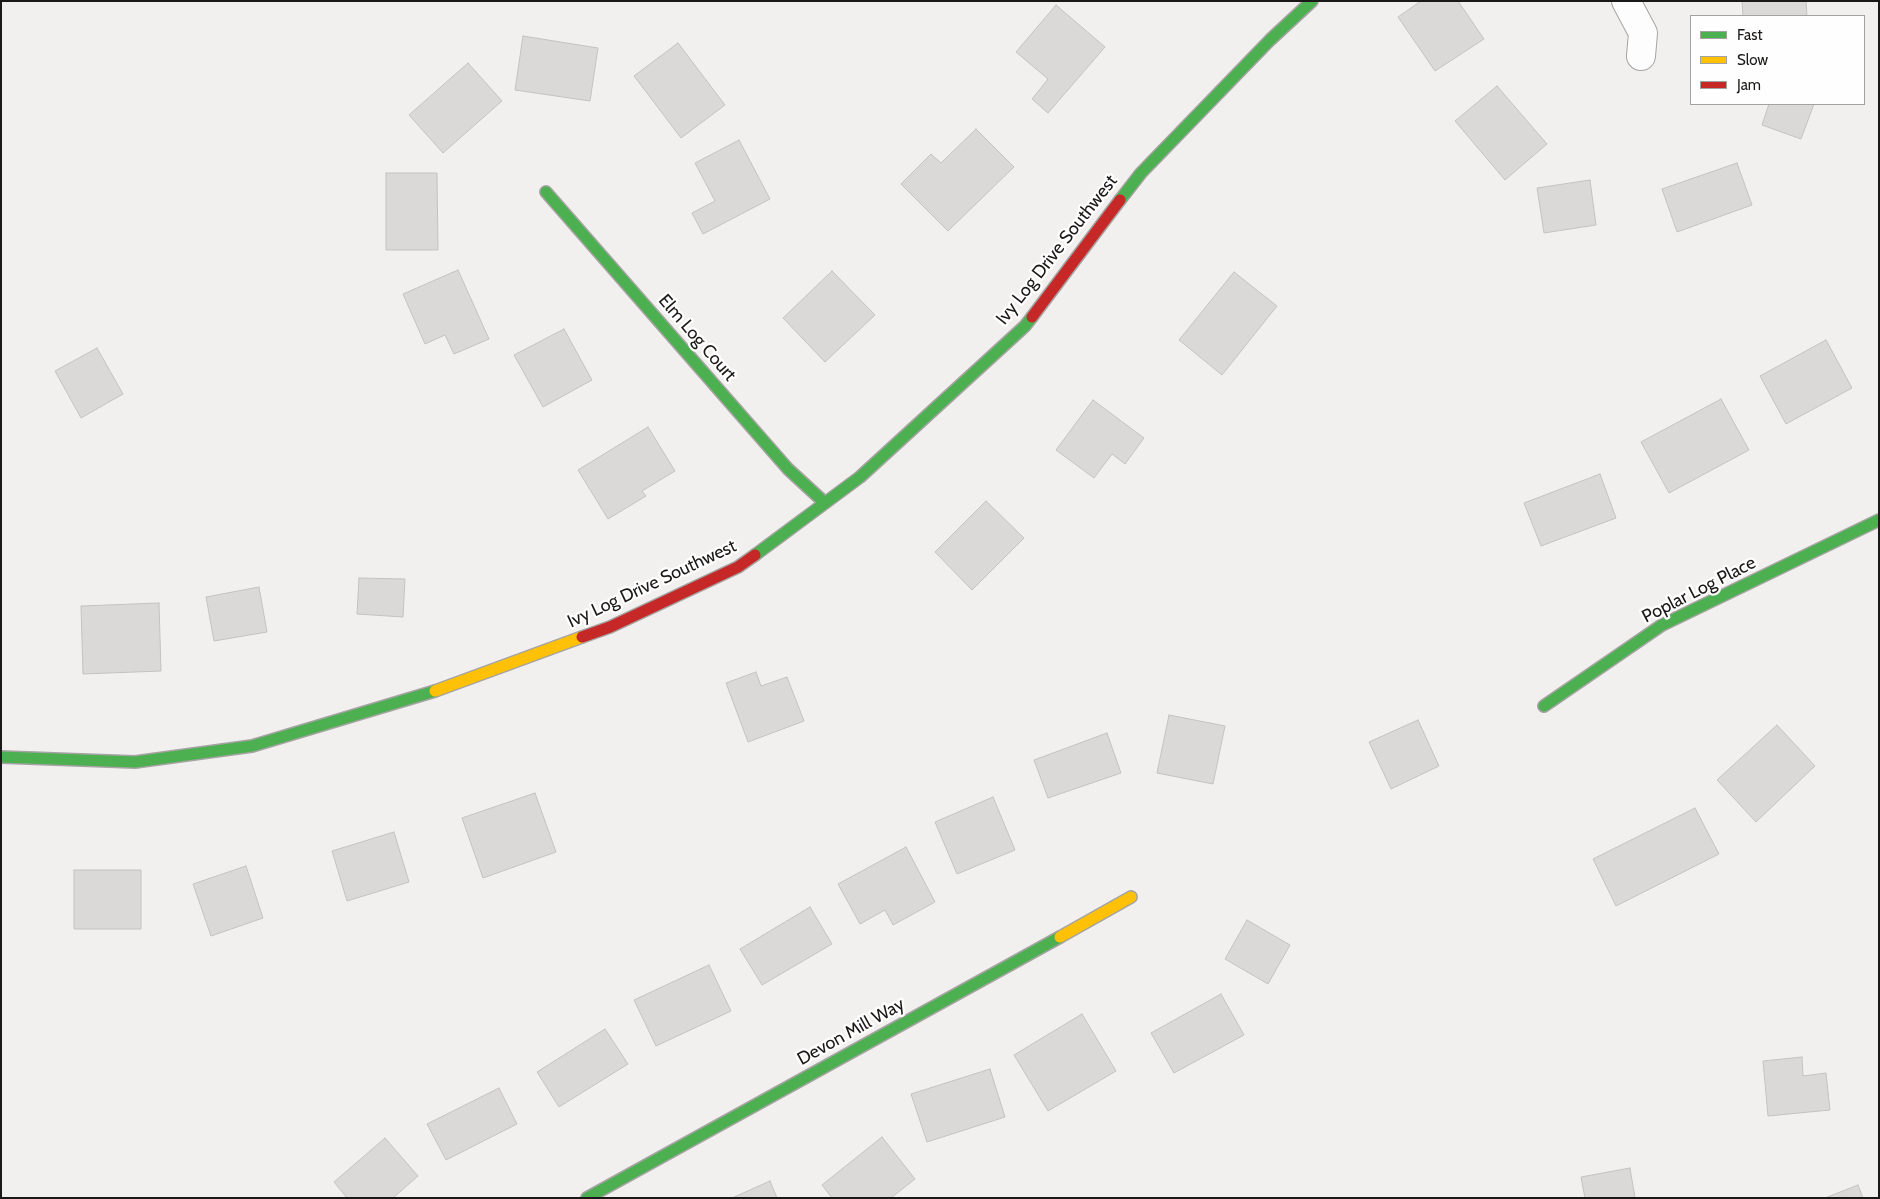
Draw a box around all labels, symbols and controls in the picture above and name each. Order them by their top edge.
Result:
legend [1690,15,1865,105]
text: Fast [1737,26,1762,44]
text: Slow [1737,51,1768,69]
text: Jam [1737,76,1761,94]
street label: Ivy Log Drive Southwest [992,171,1122,329]
street label: Elm Log Court [654,290,740,386]
street label: Ivy Log Drive Southwest [564,535,740,633]
street label: Poplar Log Place [1639,552,1759,628]
street label: Devon Mill Way [794,994,908,1070]

